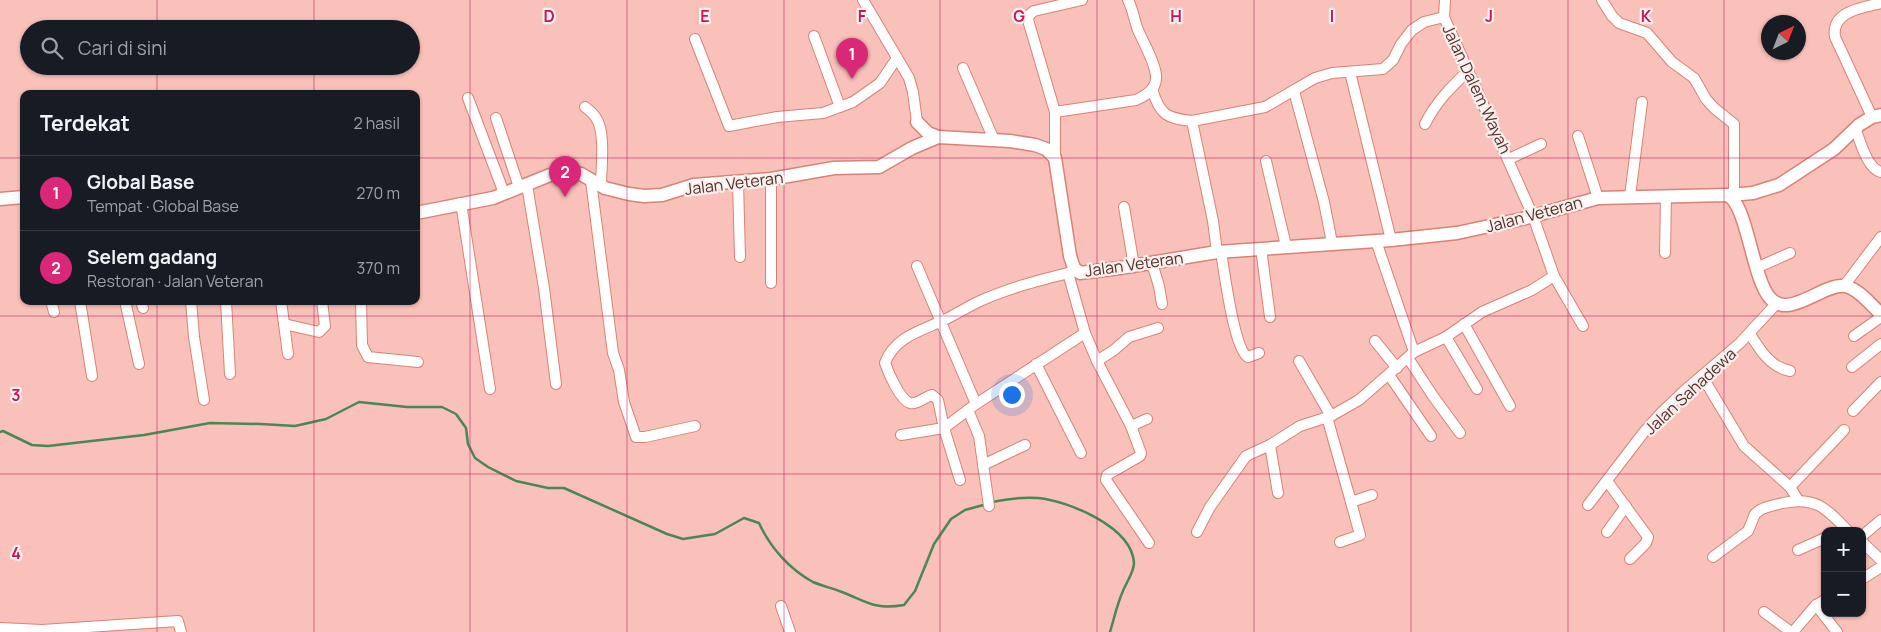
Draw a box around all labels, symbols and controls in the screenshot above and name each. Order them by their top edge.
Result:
text: D [543,5,555,27]
text: E [700,5,710,27]
text: F [858,5,867,27]
text: G [1013,5,1025,27]
text: H [1170,5,1182,27]
text: I [1330,5,1334,27]
text: J [1485,5,1493,27]
text: K [1641,5,1652,27]
north arrow [1761,15,1806,60]
search box [20,20,420,75]
street label: Jalan Dalem Wayah [1437,21,1517,157]
icon: search [38,34,66,62]
text: Cari di sini [78,35,167,61]
pin: 1 [836,38,868,79]
text: Terdekat [40,109,130,137]
text: 2 hasil [353,112,400,134]
pin: 2 [549,156,581,197]
street label: Jalan Veteran [684,166,784,200]
text: Global Base [87,169,194,195]
text: 1 [52,182,60,204]
text: 270 m [356,182,400,204]
street label: Jalan Veteran [1483,191,1585,237]
text: Tempat · Global Base [87,195,239,217]
text: Selem gadang [87,244,217,270]
street label: Jalan Veteran [1083,246,1185,282]
text: 2 [51,257,61,279]
text: 370 m [357,257,400,279]
text: Restoran · Jalan Veteran [87,270,263,292]
street label: Jalan Sahadewa [1639,343,1741,439]
your location [999,382,1025,408]
text: 3 [11,384,21,406]
map controls [1821,527,1866,617]
button: + [1821,527,1866,572]
text: 4 [11,542,21,564]
button: − [1821,572,1866,617]

